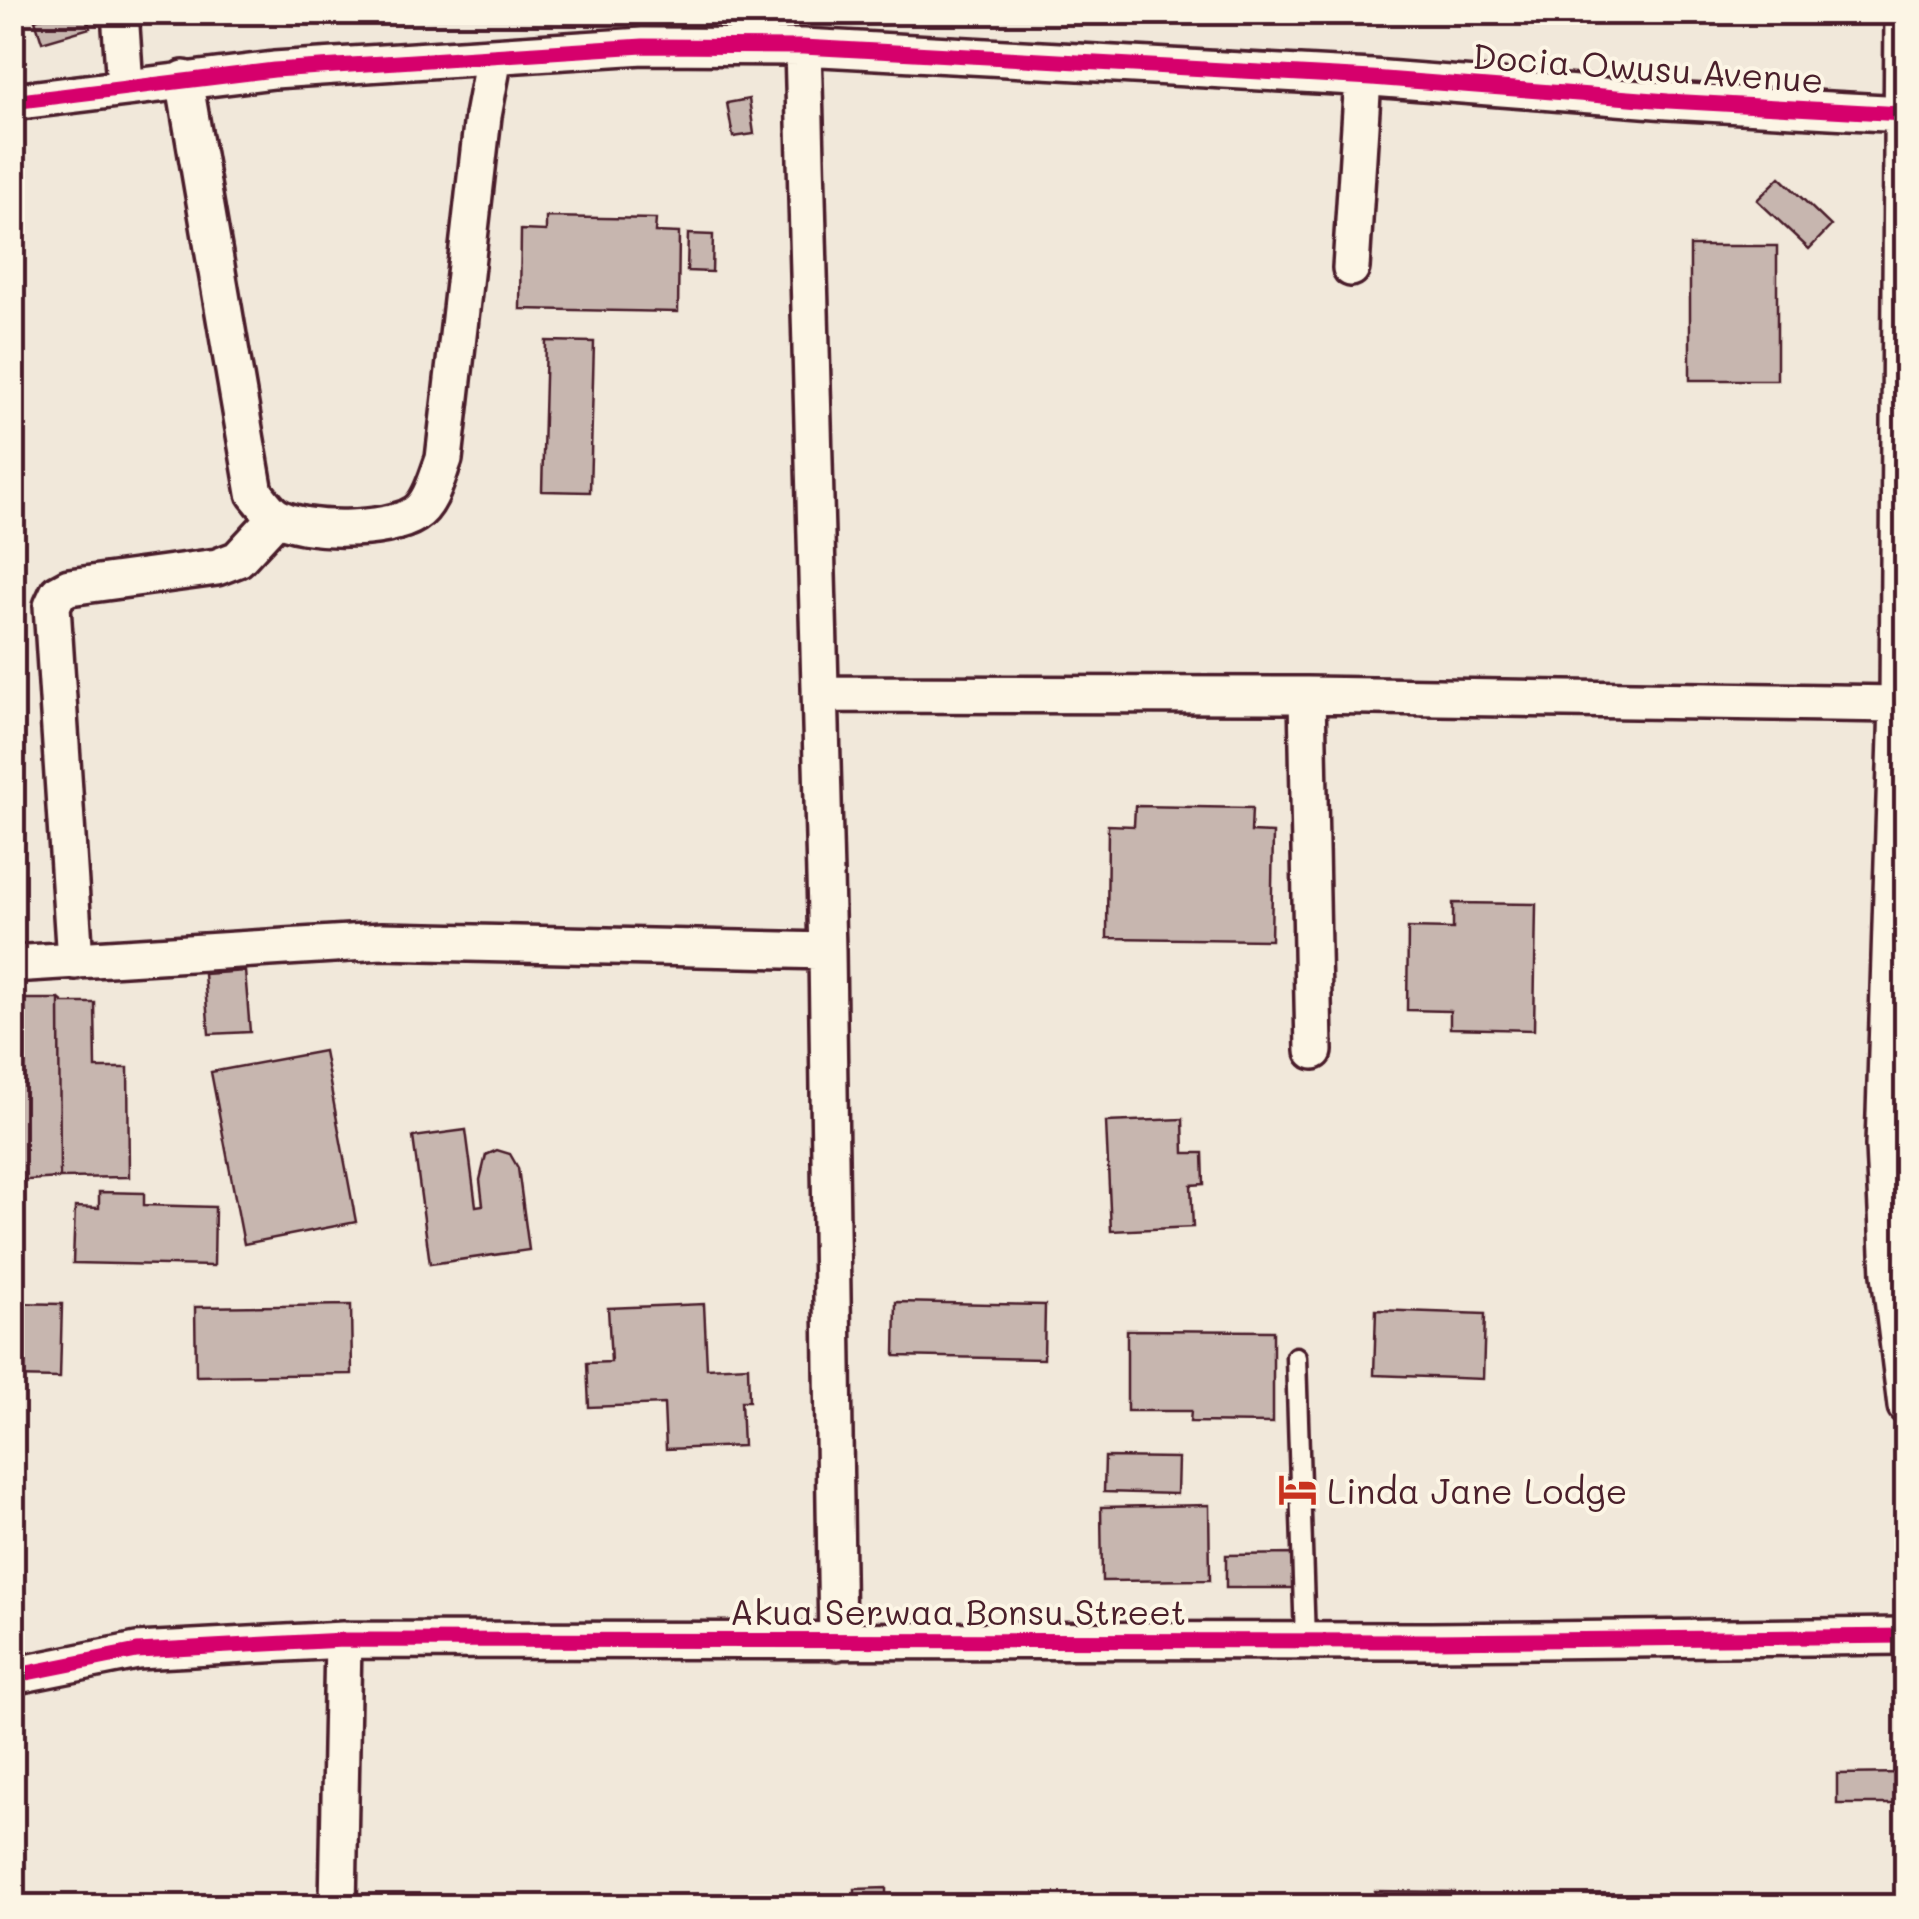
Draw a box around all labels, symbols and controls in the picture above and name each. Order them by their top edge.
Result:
street label: Docia Owusu Avenue [1471,32,1825,102]
place label: Linda Jane Lodge [1327,1467,1627,1513]
hotel icon: Linda Jane Lodge [1276,1469,1318,1511]
street label: Akua Serwaa Bonsu Street [730,1588,1186,1634]

